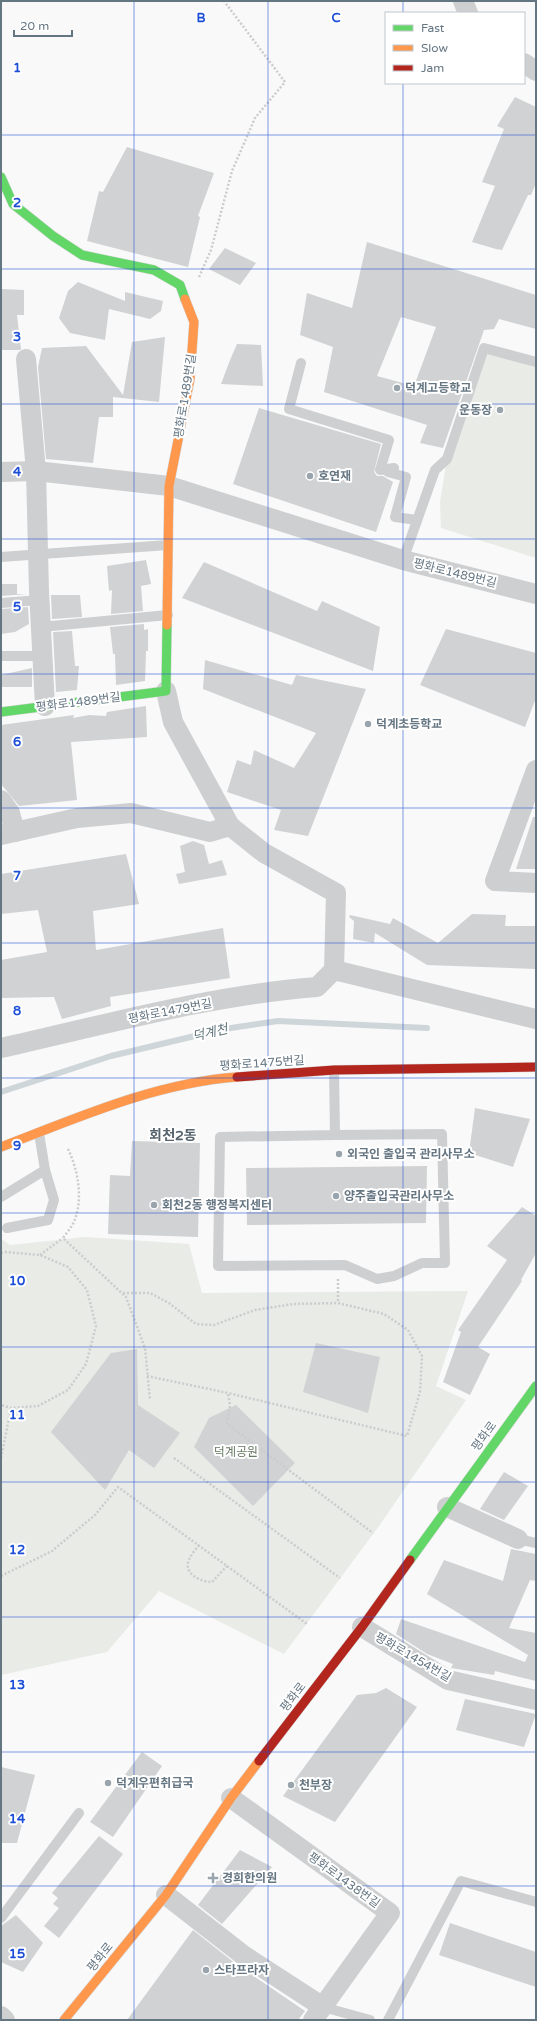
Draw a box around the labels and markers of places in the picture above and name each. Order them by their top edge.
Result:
place label: 덕계고등학교 [405,381,471,395]
marker: 덕계고등학교 [392,383,402,393]
place label: 운동장 [459,403,492,417]
marker: 운동장 [495,405,505,415]
place label: 호연재 [318,469,351,483]
marker: 호연재 [305,471,315,481]
place label: 덕계초등학교 [376,717,442,731]
marker: 덕계초등학교 [363,719,373,729]
place label: 외국인 출입국 관리사무소 [347,1147,475,1161]
marker: 외국인 출입국 관리사무소 [334,1149,344,1159]
place label: 양주출입국관리사무소 [344,1189,454,1203]
marker: 양주출입국관리사무소 [331,1191,341,1201]
place label: 회천2동 행정복지센터 [162,1198,272,1212]
marker: 회천2동 행정복지센터 [149,1200,159,1210]
place label: 덕계우편취급국 [116,1776,193,1790]
marker: 덕계우편취급국 [103,1778,113,1788]
place label: 천부장 [299,1778,332,1792]
marker: 천부장 [286,1780,296,1790]
place label: 경희한의원 [222,1871,277,1885]
marker: 경희한의원 [207,1872,219,1884]
place label: 스타프라자 [214,1963,269,1977]
marker: 스타프라자 [201,1965,211,1975]

